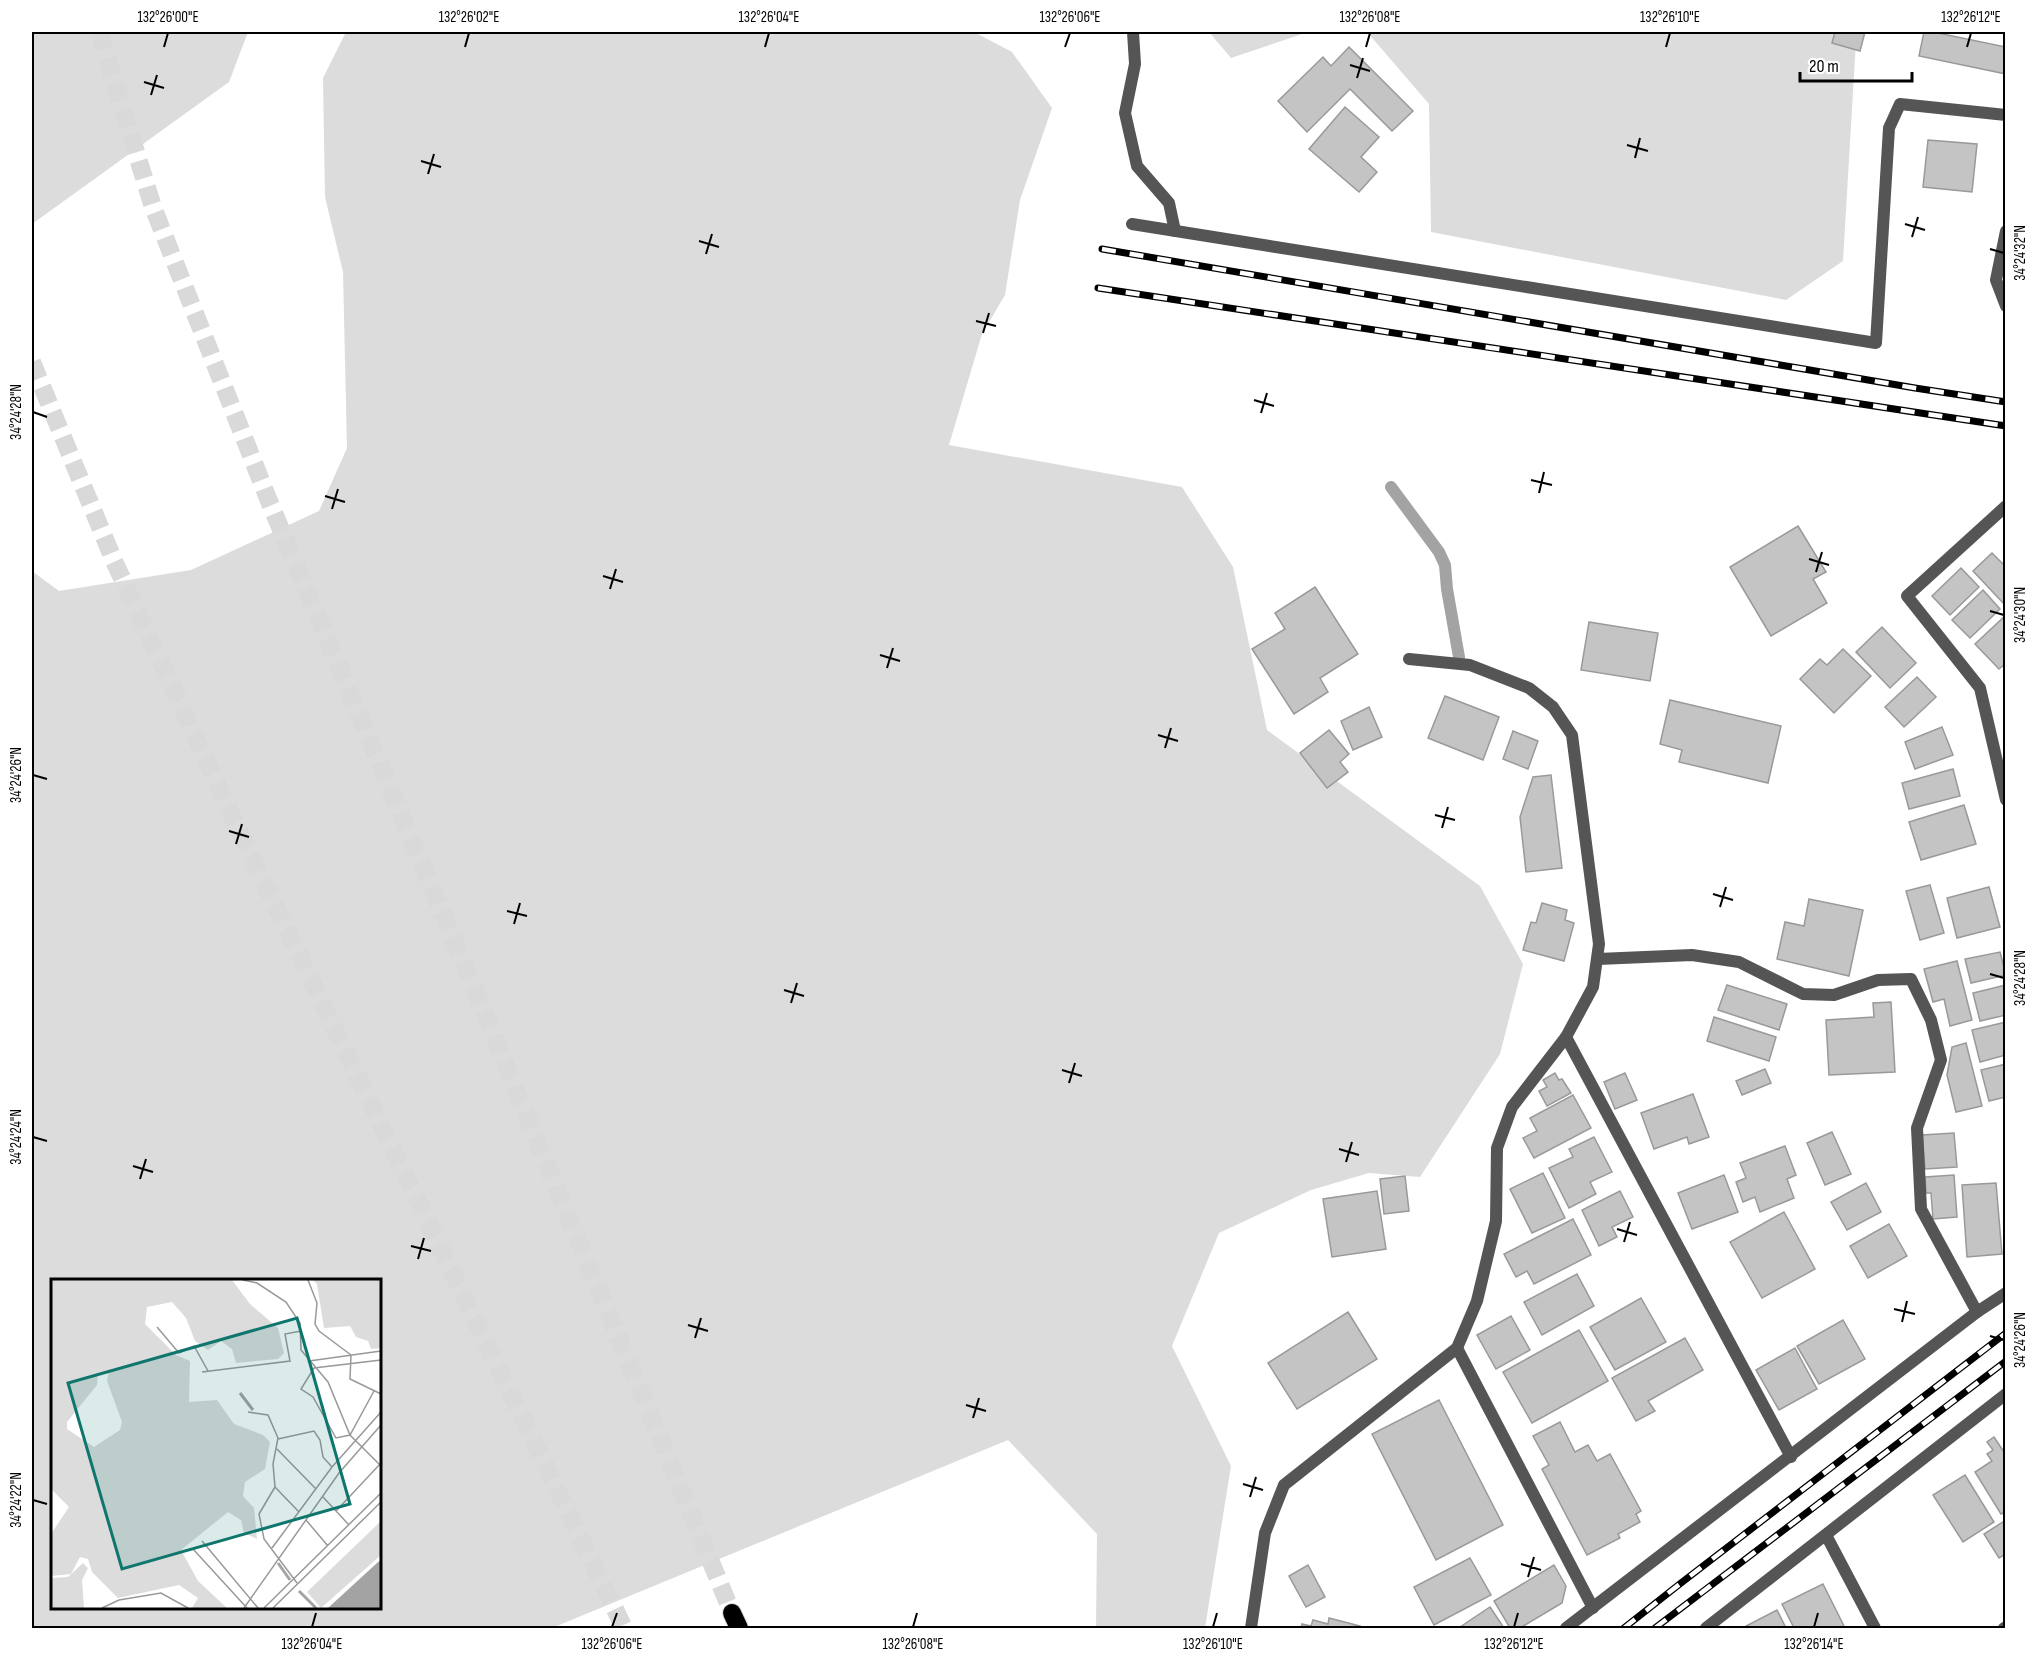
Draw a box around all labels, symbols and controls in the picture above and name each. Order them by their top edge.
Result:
text: 132°26'00"E [137,8,199,27]
text: 132°26'02"E [439,8,499,27]
text: 132°26'04"E [739,8,799,27]
text: 132°26'06"E [1039,8,1101,27]
text: 132°26'08"E [1339,8,1401,27]
text: 132°26'10"E [1640,8,1700,27]
text: 132°26'12"E [1941,8,2001,27]
scale bar [1800,45,1912,83]
text: 20 m [1809,56,1839,77]
text: 34°24'32"N [2011,225,2030,281]
text: 34°24'28"N [7,384,26,440]
text: 34°24'30"N [2011,587,2030,643]
text: 34°24'26"N [7,747,26,803]
text: 34°24'28"N [2011,950,2030,1006]
text: 34°24'24"N [7,1109,26,1165]
inset map [51,1279,381,1609]
text: 34°24'26"N [2011,1312,2030,1368]
text: 34°24'22"N [7,1472,26,1528]
text: 132°26'04"E [282,1635,342,1654]
text: 132°26'06"E [581,1635,643,1654]
text: 132°26'08"E [882,1635,944,1654]
text: 132°26'10"E [1183,1635,1243,1654]
text: 132°26'12"E [1484,1635,1544,1654]
text: 132°26'14"E [1784,1635,1844,1654]

